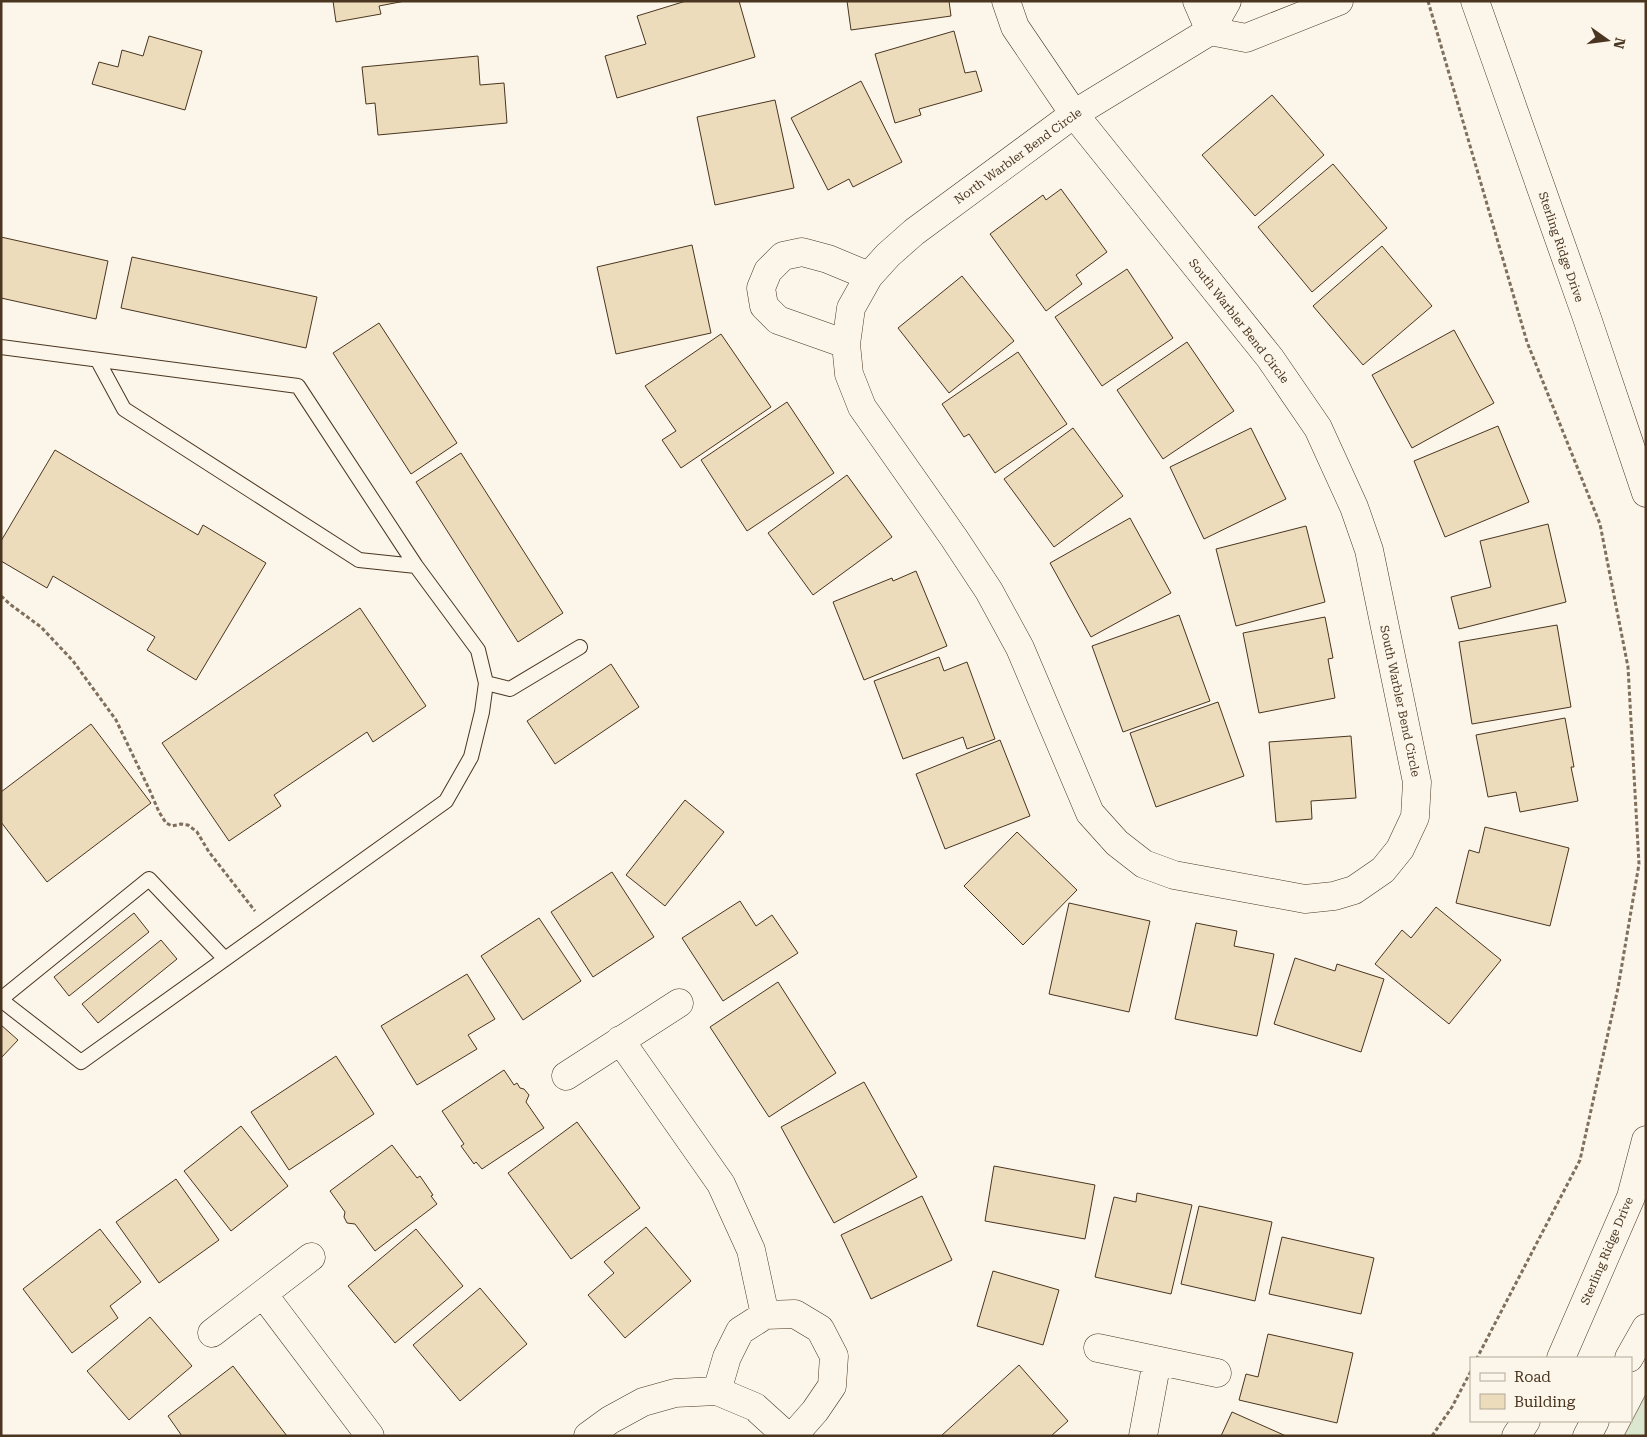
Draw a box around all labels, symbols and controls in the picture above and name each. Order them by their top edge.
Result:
north arrow [1582,15,1632,65]
text: N [1610,36,1629,51]
street label: North Warbler Bend Circle [952,105,1085,207]
street label: Sterling Ridge Drive [1536,190,1587,304]
street label: South Warbler Bend Circle [1186,256,1292,386]
street label: South Warbler Bend Circle [1377,624,1423,778]
street label: Sterling Ridge Drive [1578,1195,1636,1307]
legend [1470,1357,1632,1422]
text: Road [1514,1368,1551,1386]
text: Building [1514,1393,1576,1411]

